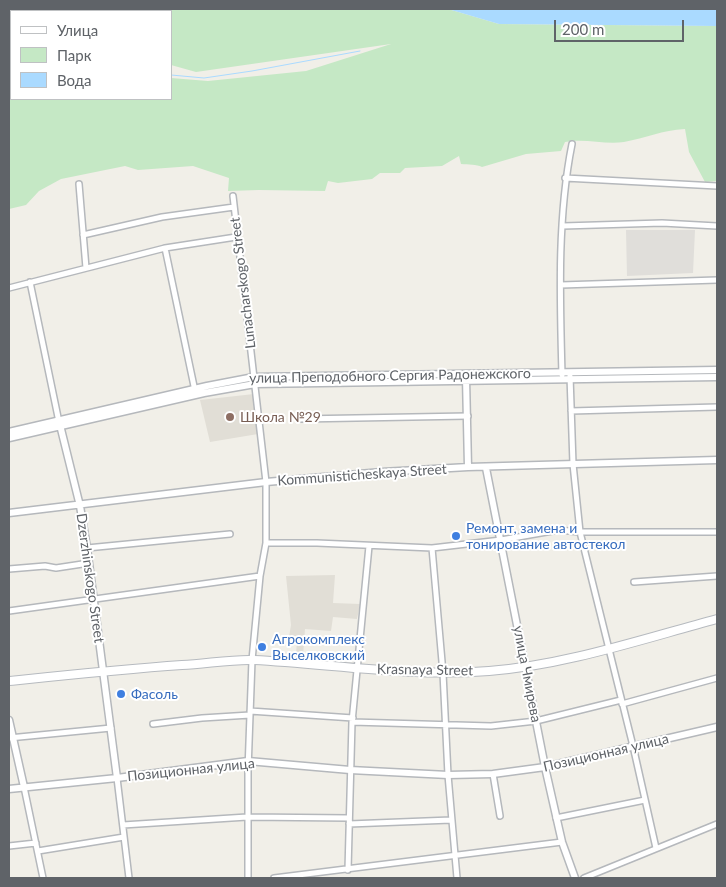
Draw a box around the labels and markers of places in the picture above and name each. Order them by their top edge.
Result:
place label: Школа №29 [240,409,321,425]
marker: Школа №29 [224,411,236,423]
place label: Ремонт, замена и тонирование автостекол [466,520,626,552]
marker: Ремонт, замена и тонирование автостекол [450,530,462,542]
place label: Агрокомплекс Выселковский [272,631,365,664]
marker: Агрокомплекс Выселковский [256,641,268,653]
place label: Фасоль [131,686,178,702]
marker: Фасоль [115,688,127,700]

